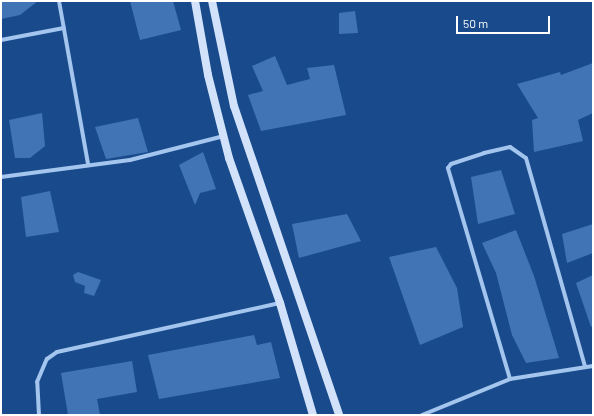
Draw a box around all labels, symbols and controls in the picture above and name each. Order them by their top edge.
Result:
scale bar [458,8,552,34]
text: 50 m [463,16,488,30]

